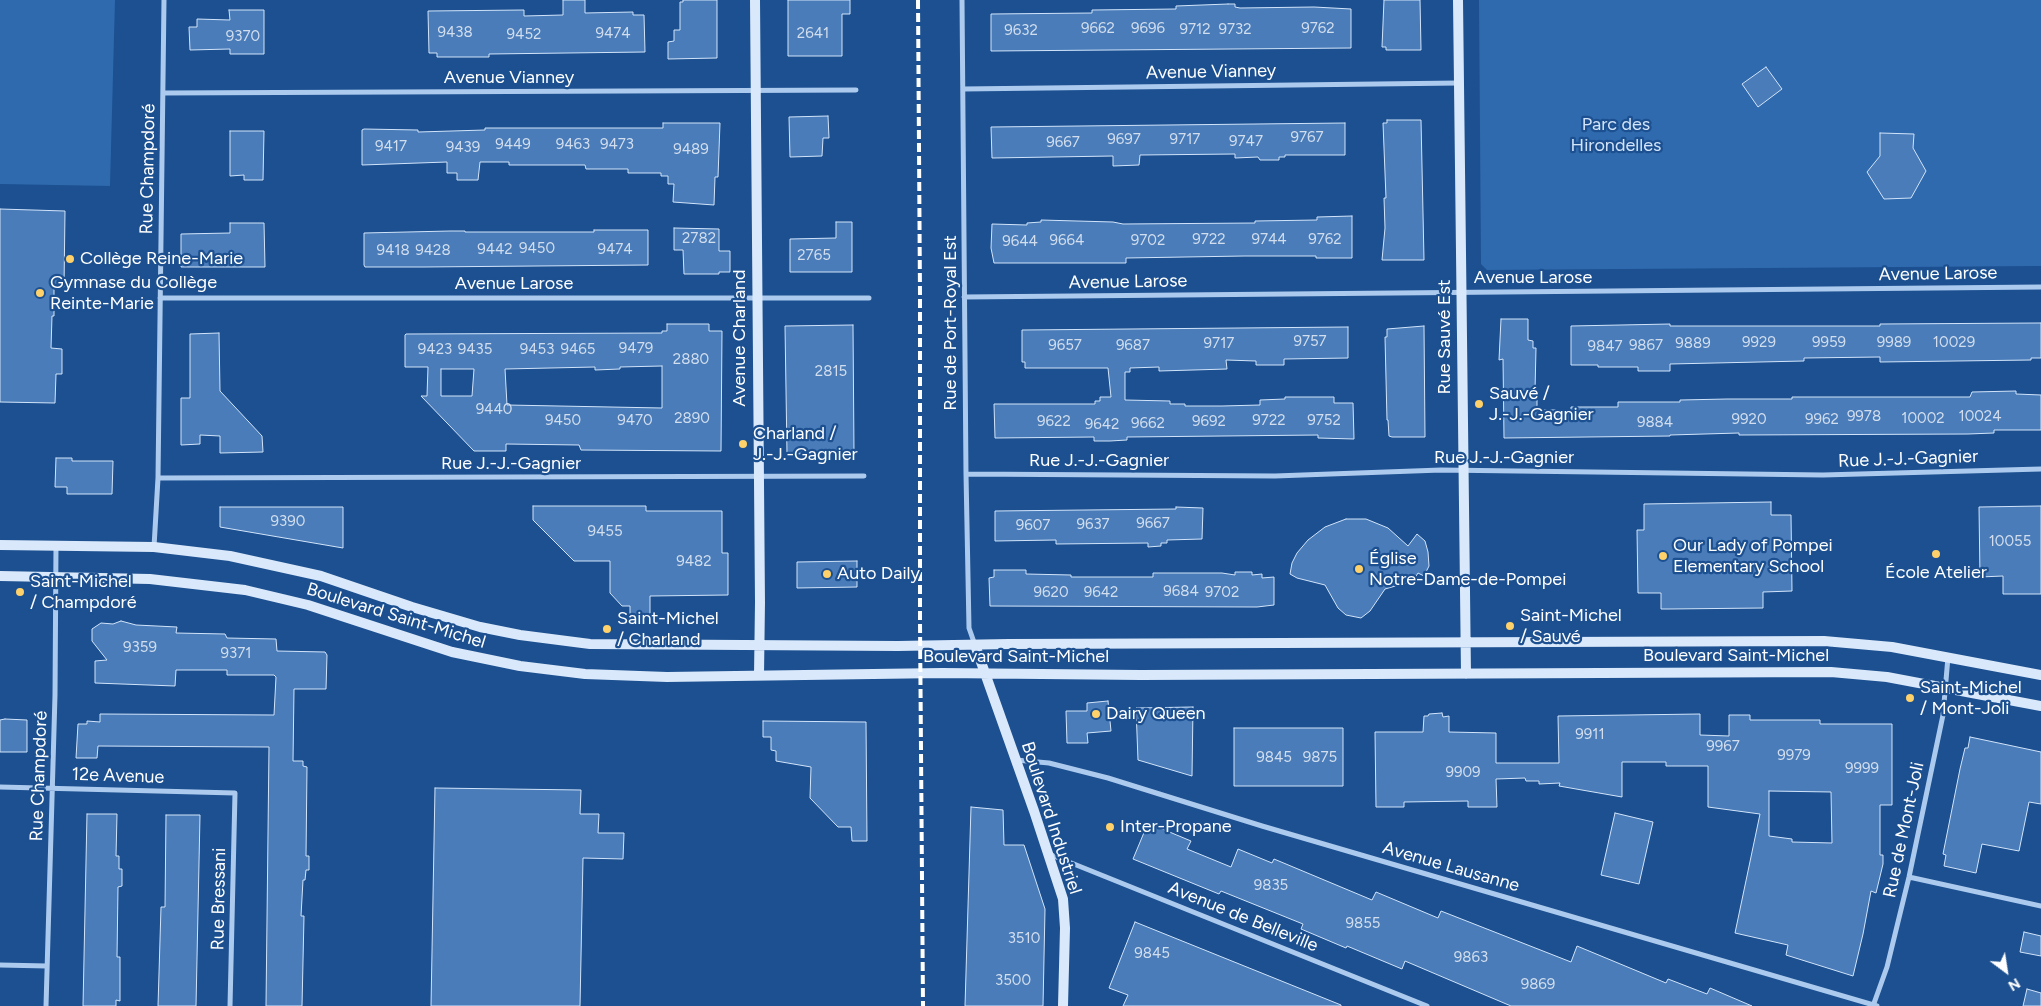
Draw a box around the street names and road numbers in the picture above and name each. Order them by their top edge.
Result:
street label: Avenue Vianney [1146,60,1276,84]
street label: Avenue Vianney [444,67,574,89]
street label: Rue Champdoré [136,103,160,235]
street label: Rue de Port-Royal Est [940,235,962,411]
street label: Avenue Larose [1879,262,1997,286]
street label: Avenue Larose [1474,267,1592,289]
street label: Avenue Charland [729,269,751,407]
street label: Avenue Larose [1069,270,1187,294]
street label: Avenue Larose [455,273,573,295]
street label: Rue Sauvé Est [1434,279,1456,395]
street label: Rue J.-J.-Gagnier [1838,446,1978,472]
street label: Rue J.-J.-Gagnier [1434,447,1574,469]
street label: Rue J.-J.-Gagnier [1029,450,1169,472]
street label: Rue J.-J.-Gagnier [441,453,581,475]
street label: Boulevard Saint-Michel [304,578,488,654]
street label: Boulevard Saint-Michel [1643,645,1829,667]
street label: Boulevard Saint-Michel [923,646,1109,668]
street label: Rue Champdoré [26,710,52,842]
street label: Boulevard Industriel [1016,739,1086,897]
street label: Rue de Mont-Joli [1879,760,1929,900]
street label: 12e Avenue [71,764,165,788]
street label: Avenue Lausanne [1380,837,1522,897]
street label: Rue Bressani [207,847,231,951]
street label: Avenue de Belleville [1165,877,1321,957]

